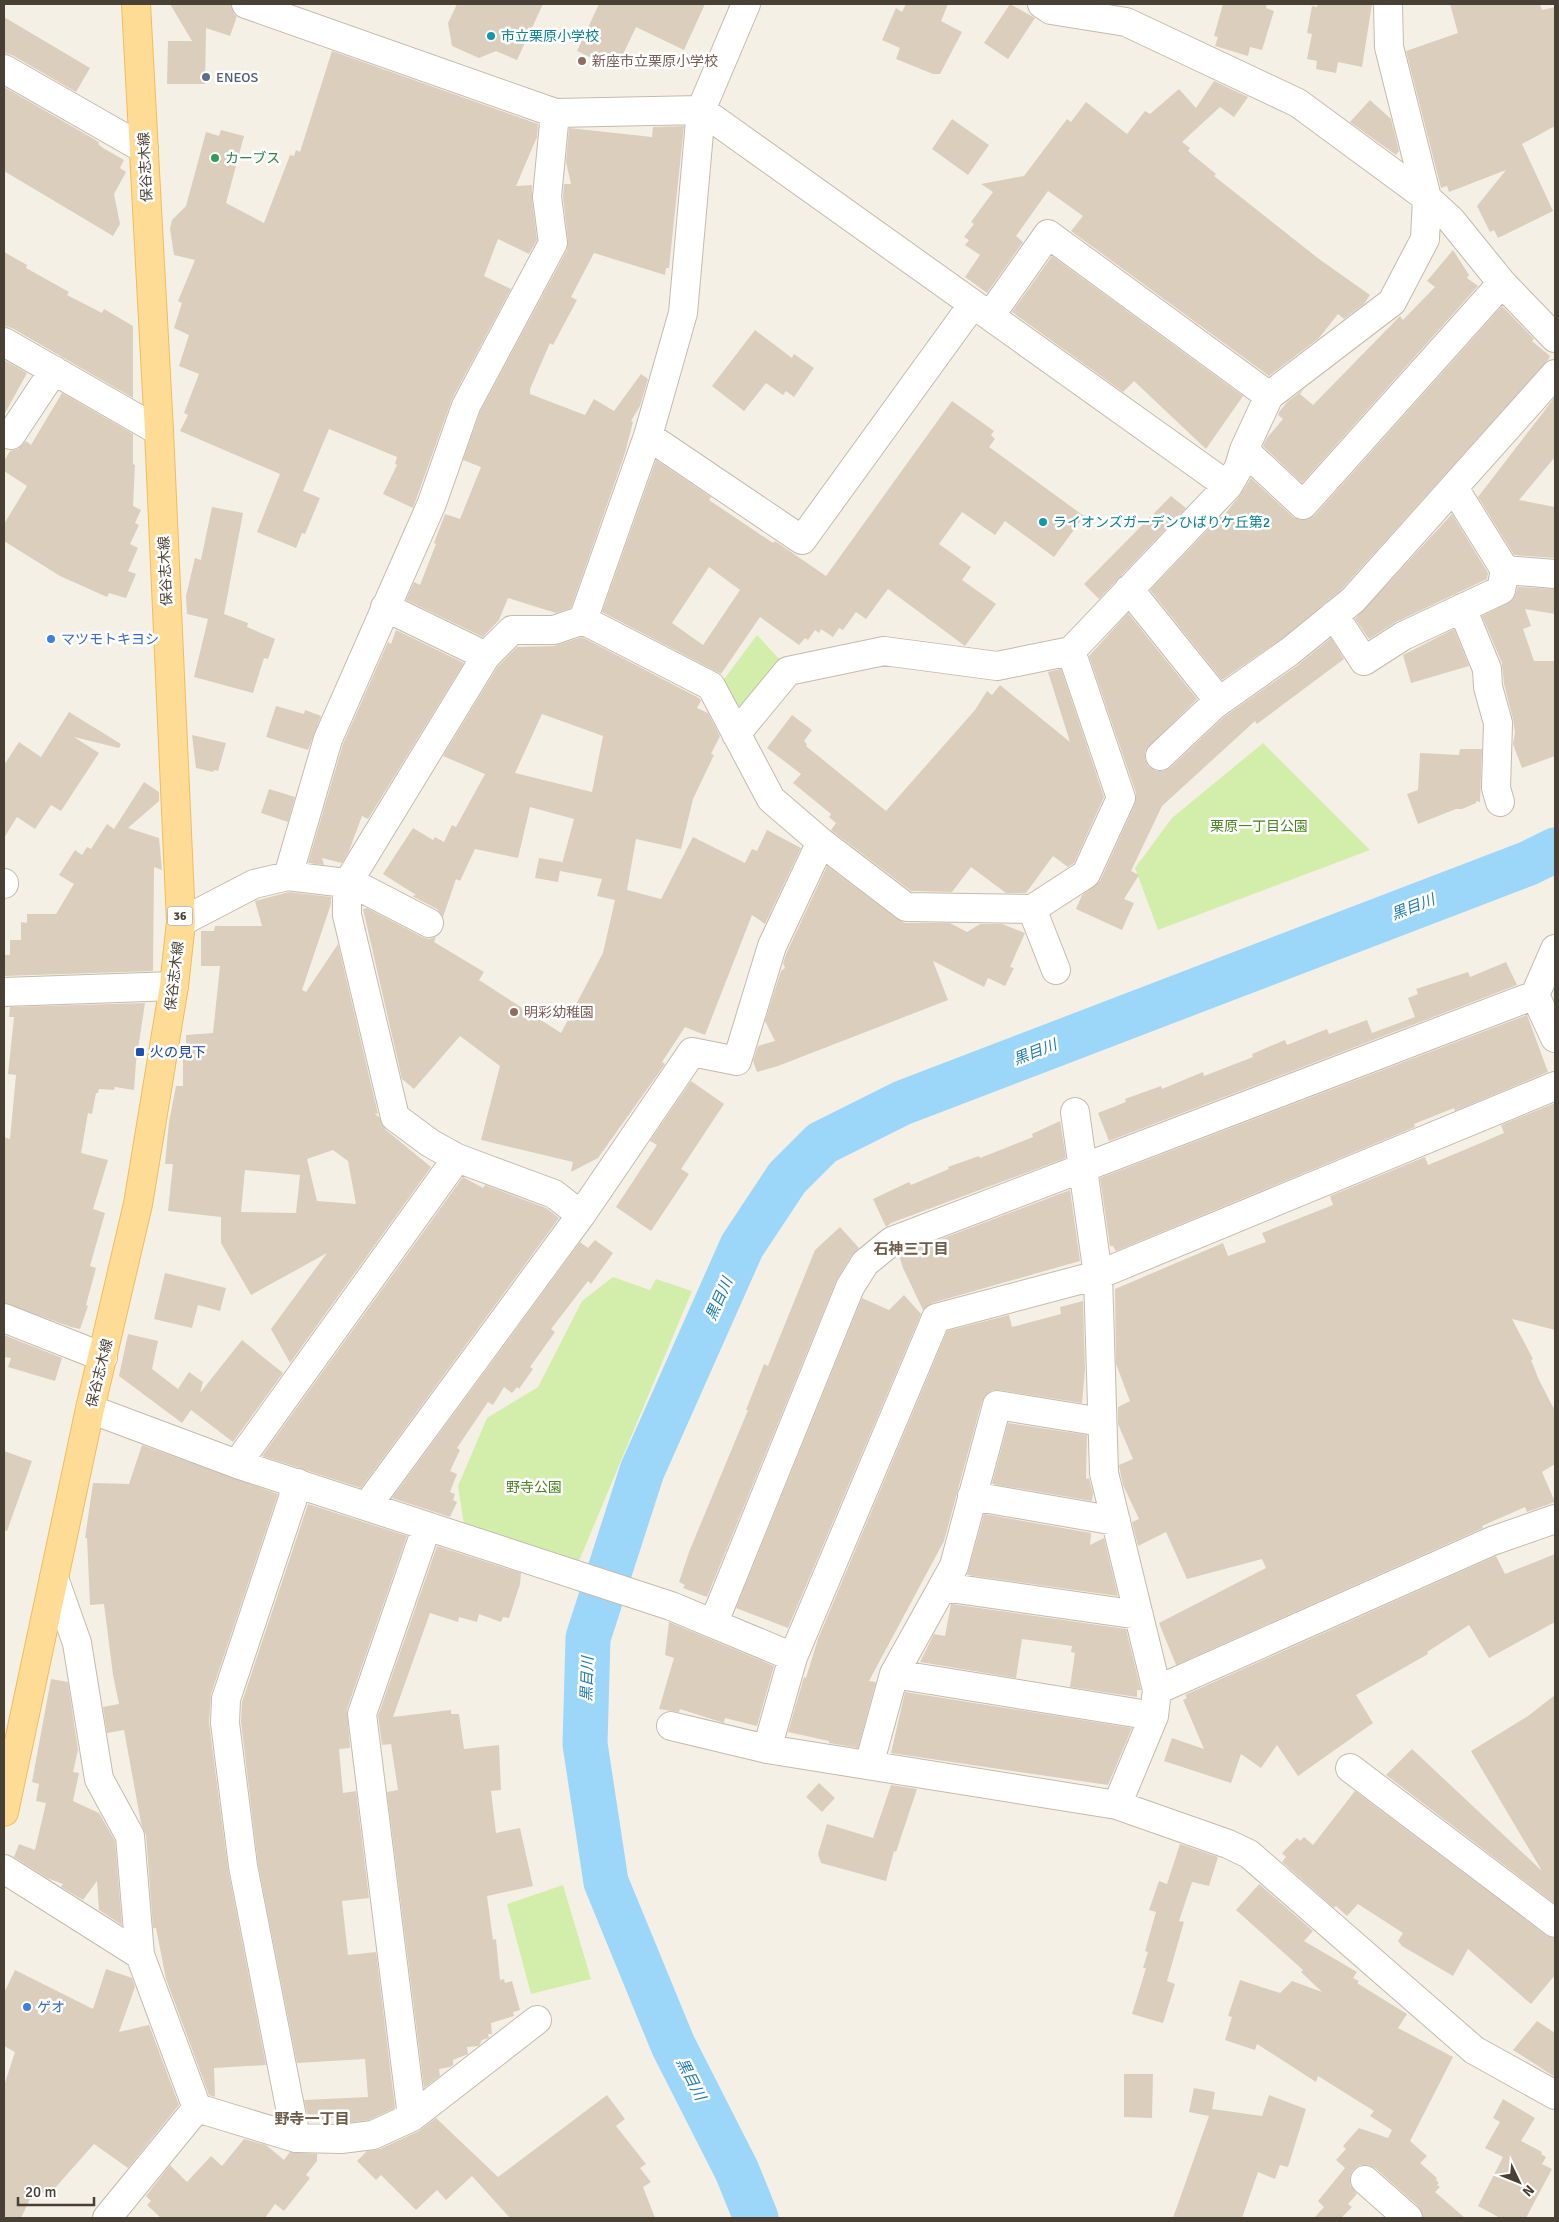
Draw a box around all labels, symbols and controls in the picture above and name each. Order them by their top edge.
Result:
place label: 市立栗原小学校 [501,28,599,45]
marker: 市立栗原小学校 [485,30,497,42]
place label: 新座市立栗原小学校 [592,53,718,70]
marker: 新座市立栗原小学校 [576,55,588,67]
place label: ENEOS [216,69,258,86]
marker: ENEOS [200,71,212,83]
street label: 保谷志木線 [135,132,156,202]
place label: カーブス [225,150,280,167]
marker: カーブス [209,152,221,164]
place label: ライオンズガーデンひばりケ丘第2 [1053,514,1270,531]
marker: ライオンズガーデンひばりケ丘第2 [1037,516,1049,528]
street label: 保谷志木線 [155,536,176,606]
place label: マツモトキヨシ [61,631,159,648]
marker: マツモトキヨシ [45,633,57,645]
park label: 栗原一丁目公園 [1210,818,1308,835]
water label: 黒目川 [1389,890,1439,923]
road number: 36 [168,906,192,926]
street label: 保谷志木線 [162,940,187,1012]
place label: 明彩幼稚園 [524,1004,594,1021]
marker: 明彩幼稚園 [508,1006,520,1018]
water label: 黒目川 [1011,1035,1061,1068]
place label: 火の見下 [150,1044,206,1061]
marker: 火の見下 [134,1046,146,1058]
district label: 石神三丁目 [873,1240,949,1258]
water label: 黒目川 [702,1273,737,1323]
street label: 保谷志木線 [83,1337,116,1409]
park label: 野寺公園 [506,1479,562,1496]
water label: 黒目川 [577,1654,597,1702]
place label: ゲオ [37,1999,65,2016]
marker: ゲオ [21,2001,33,2013]
water label: 黒目川 [673,2055,710,2105]
district label: 野寺一丁目 [274,2110,350,2128]
north arrow [1494,2157,1544,2207]
scale bar [18,2174,94,2206]
text: N [1519,2181,1538,2200]
text: 20 m [25,2183,56,2201]

